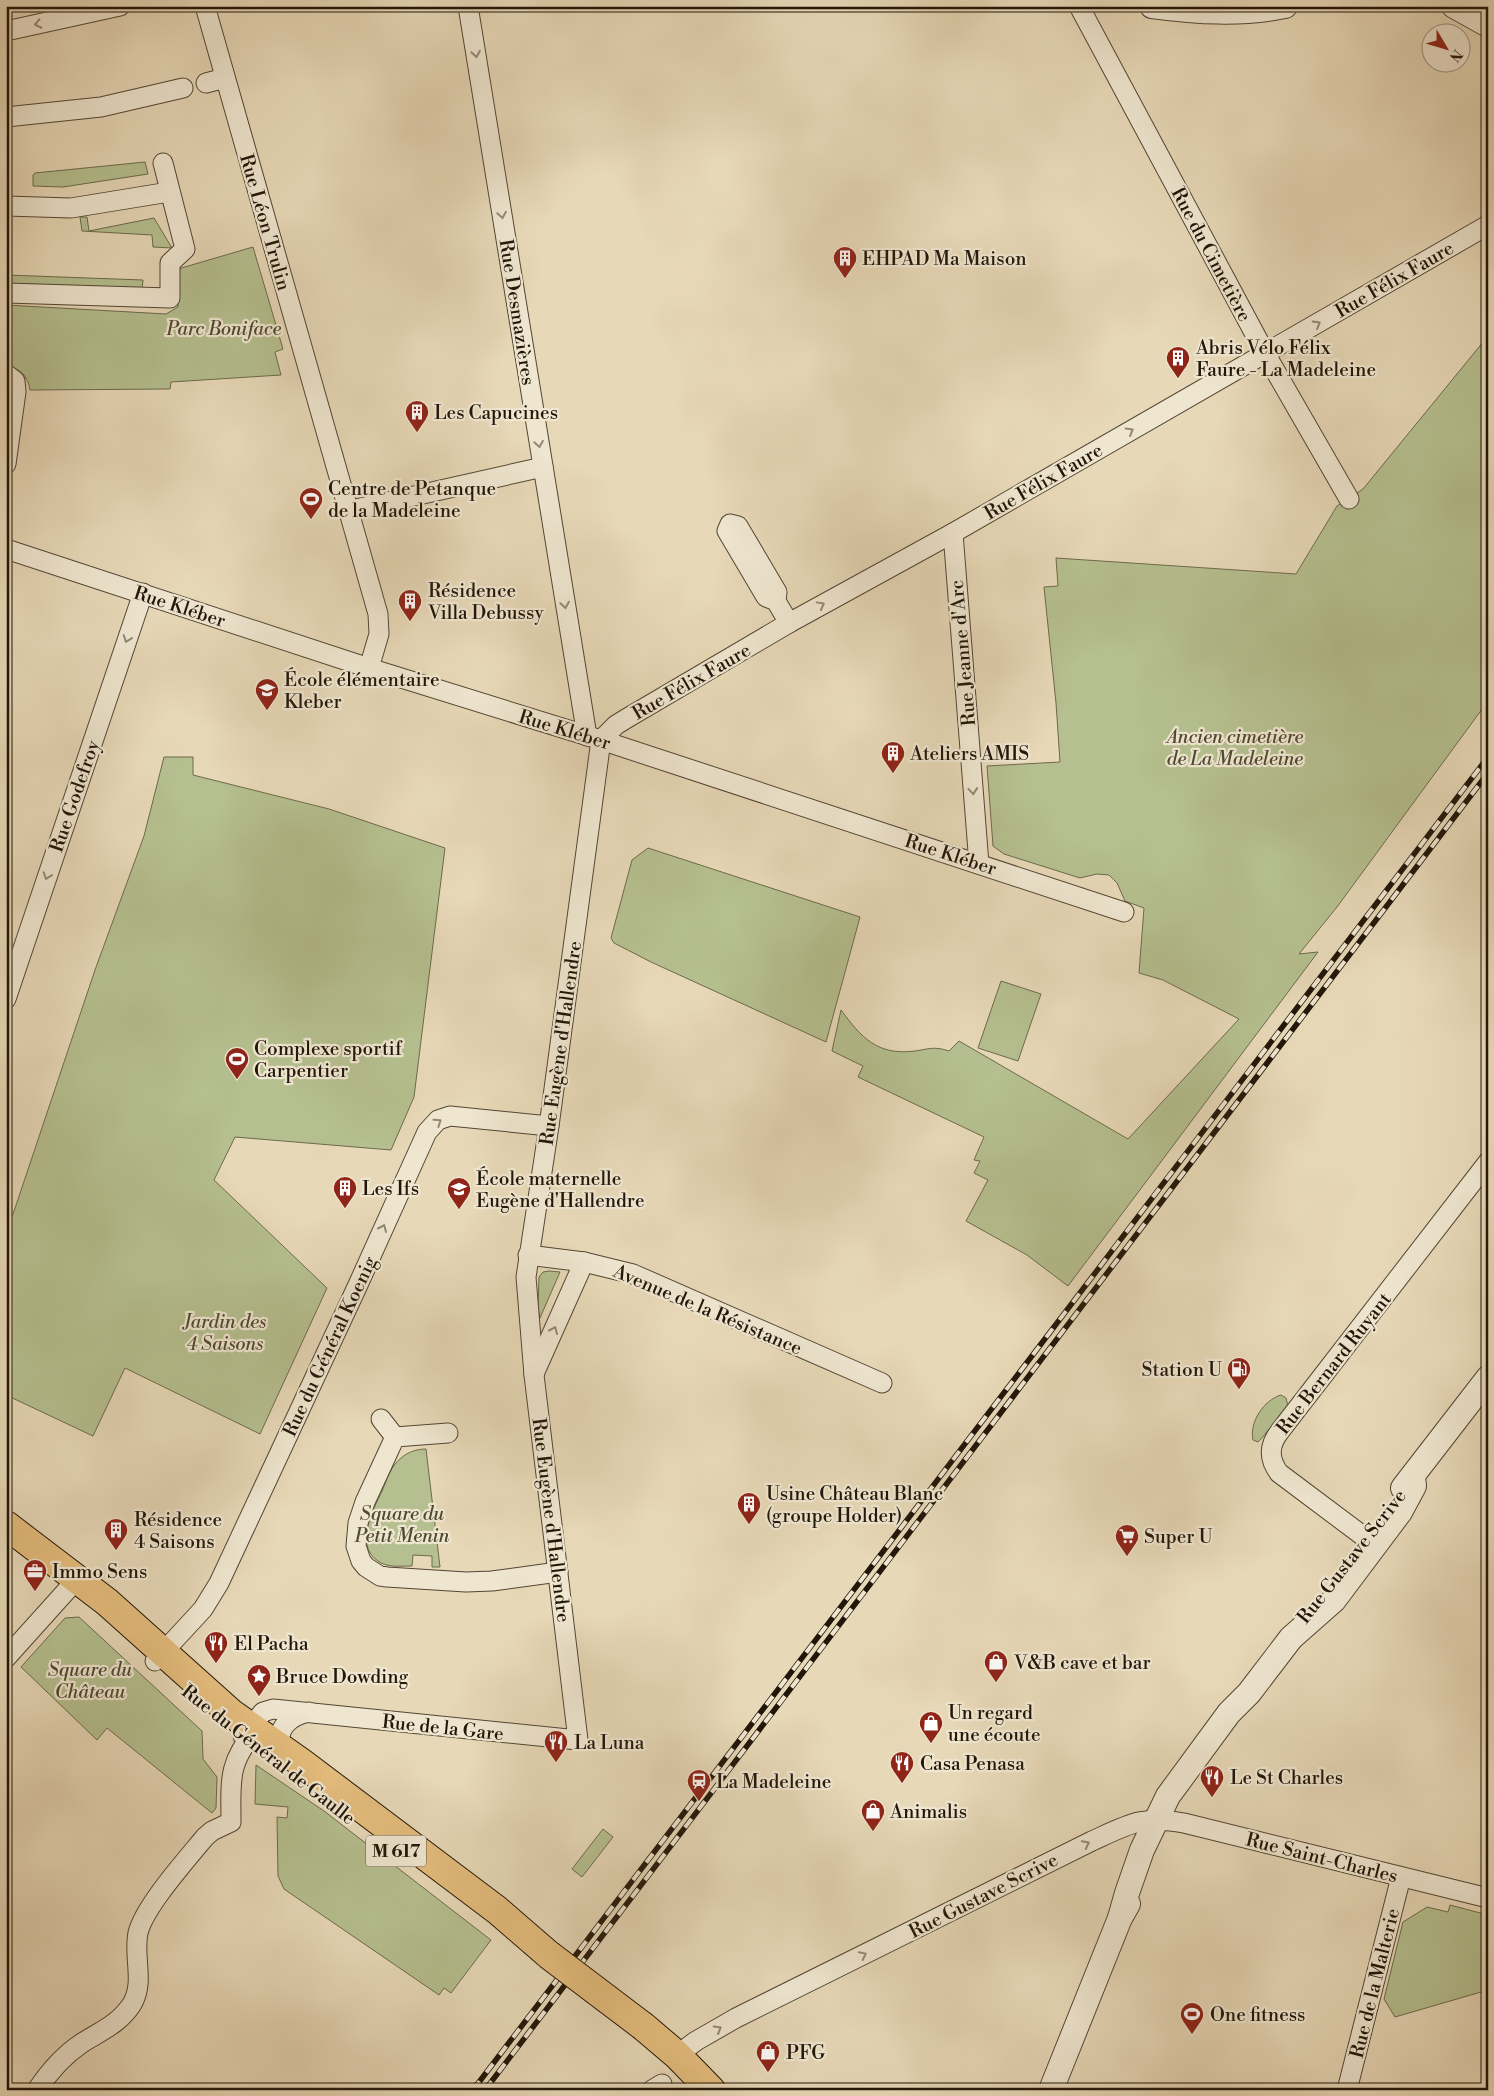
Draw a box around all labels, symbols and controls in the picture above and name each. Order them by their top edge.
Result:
one-way arrow [33,18,42,29]
north arrow [1422,22,1472,72]
text: N [1445,45,1466,65]
one-way arrow [471,50,481,59]
street label: Rue Léon Trulin [234,151,296,293]
street label: Rue du Cimetière [1166,183,1257,326]
one-way arrow [496,211,507,219]
street label: Rue Félix Faure [1331,236,1458,324]
street label: Rue Desmazières [494,237,540,387]
building icon: EHPAD Ma Maison [832,245,858,279]
place label: EHPAD Ma Maison [862,247,1027,271]
park label: Parc Boniface [166,317,282,341]
one-way arrow [1311,320,1320,330]
place label: Abris Vélo Félix Faure - La Madeleine [1195,336,1376,382]
building icon: Abris Vélo Félix Faure - La Madeleine [1165,345,1191,379]
building icon: Les Capucines [404,399,430,433]
place label: Les Capucines [434,401,558,425]
one-way arrow [1125,427,1134,437]
street label: Rue Félix Faure [980,438,1107,526]
one-way arrow [533,441,544,449]
place label: Centre de Petanque de la Madeleine [328,477,496,523]
sports icon: Centre de Petanque de la Madeleine [298,486,324,520]
place label: Résidence Villa Debussy [427,579,545,625]
street label: Rue Jeanne d'Arc [945,579,981,727]
street label: Rue Kléber [131,581,229,633]
building icon: Résidence Villa Debussy [397,588,423,622]
one-way arrow [559,601,570,609]
one-way arrow [816,602,825,612]
one-way arrow [123,635,133,643]
street label: Rue Félix Faure [628,638,755,726]
place label: École élémentaire Kleber [284,667,439,714]
school or university icon: École élémentaire Kleber [254,677,280,711]
street label: Rue Kléber [516,705,614,755]
park label: Ancien cimetière de La Madeleine [1165,725,1303,771]
street label: Rue Godefroy [45,736,106,856]
building icon: Ateliers AMIS [880,740,906,774]
place label: Ateliers AMIS [909,742,1029,766]
one-way arrow [967,787,978,795]
street label: Rue Kléber [902,829,1000,881]
one-way arrow [43,872,53,880]
street label: Rue Eugène d'Hallendre [535,939,587,1147]
place label: Complexe sportif Carpentier [254,1037,403,1083]
sports icon: Complexe sportif Carpentier [224,1046,250,1080]
one-way arrow [432,1119,442,1128]
place label: École maternelle Eugène d'Hallendre [476,1166,645,1213]
building icon: Les Ifs [332,1175,358,1209]
school or university icon: École maternelle Eugène d'Hallendre [446,1176,472,1210]
place label: Les Ifs [362,1177,419,1201]
one-way arrow [377,1224,388,1233]
street label: Rue du Général Koenig [278,1252,382,1440]
street label: Avenue de la Résistance [609,1259,806,1361]
street label: Rue Bernard Ruyant [1271,1288,1397,1439]
park label: Jardin des 4 Saisons [182,1310,266,1356]
one-way arrow [547,1326,558,1335]
fuel station icon: Station U [1226,1356,1252,1390]
place label: Station U [1142,1358,1222,1382]
street label: Rue Eugène d'Hallendre [527,1416,575,1624]
place label: Usine Château Blanc (groupe Holder) [766,1482,943,1528]
street label: Rue Gustave Scrive [1292,1485,1412,1629]
building icon: Usine Château Blanc (groupe Holder) [736,1491,762,1525]
park label: Square du Petit Menin [354,1502,450,1548]
place label: Résidence 4 Saisons [134,1508,222,1554]
building icon: Résidence 4 Saisons [103,1517,129,1551]
supermarket icon: Super U [1114,1523,1140,1557]
place label: Super U [1144,1525,1212,1549]
office icon: Immo Sens [22,1558,48,1592]
place label: Immo Sens [52,1560,147,1584]
restaurant icon: El Pacha [203,1630,229,1664]
place label: El Pacha [234,1632,309,1656]
shop icon: V&B cave et bar [983,1649,1009,1683]
place label: V&B cave et bar [1013,1651,1151,1675]
park label: Square du Château [48,1658,132,1704]
place icon: Bruce Dowding [246,1663,272,1697]
place label: Bruce Dowding [275,1665,409,1689]
street label: Rue du Général de Gaulle [177,1679,360,1830]
place label: Un regard une écoute [948,1701,1041,1747]
street label: Rue de la Gare [381,1710,505,1746]
shop icon: Un regard une écoute [918,1710,944,1744]
restaurant icon: La Luna [543,1729,569,1763]
place label: La Luna [574,1731,645,1755]
restaurant icon: Casa Penasa [889,1750,915,1784]
place label: Casa Penasa [920,1752,1025,1776]
restaurant icon: Le St Charles [1199,1764,1225,1798]
place label: Le St Charles [1230,1766,1343,1790]
station icon: La Madeleine [686,1768,712,1802]
place label: La Madeleine [716,1770,831,1794]
shop icon: Animalis [860,1798,886,1832]
place label: Animalis [889,1800,967,1824]
street label: Rue Saint-Charles [1243,1828,1400,1888]
road number: M 617 [366,1835,426,1866]
one-way arrow [1081,1840,1090,1850]
street label: Rue Gustave Scrive [905,1848,1062,1944]
street label: Rue de la Malterie [1345,1906,1405,2061]
one-way arrow [858,1951,867,1961]
sports icon: One fitness [1179,2001,1205,2035]
place label: One fitness [1210,2003,1305,2027]
one-way arrow [712,2025,721,2035]
shop icon: PFG [755,2039,781,2073]
place label: PFG [786,2041,825,2065]

